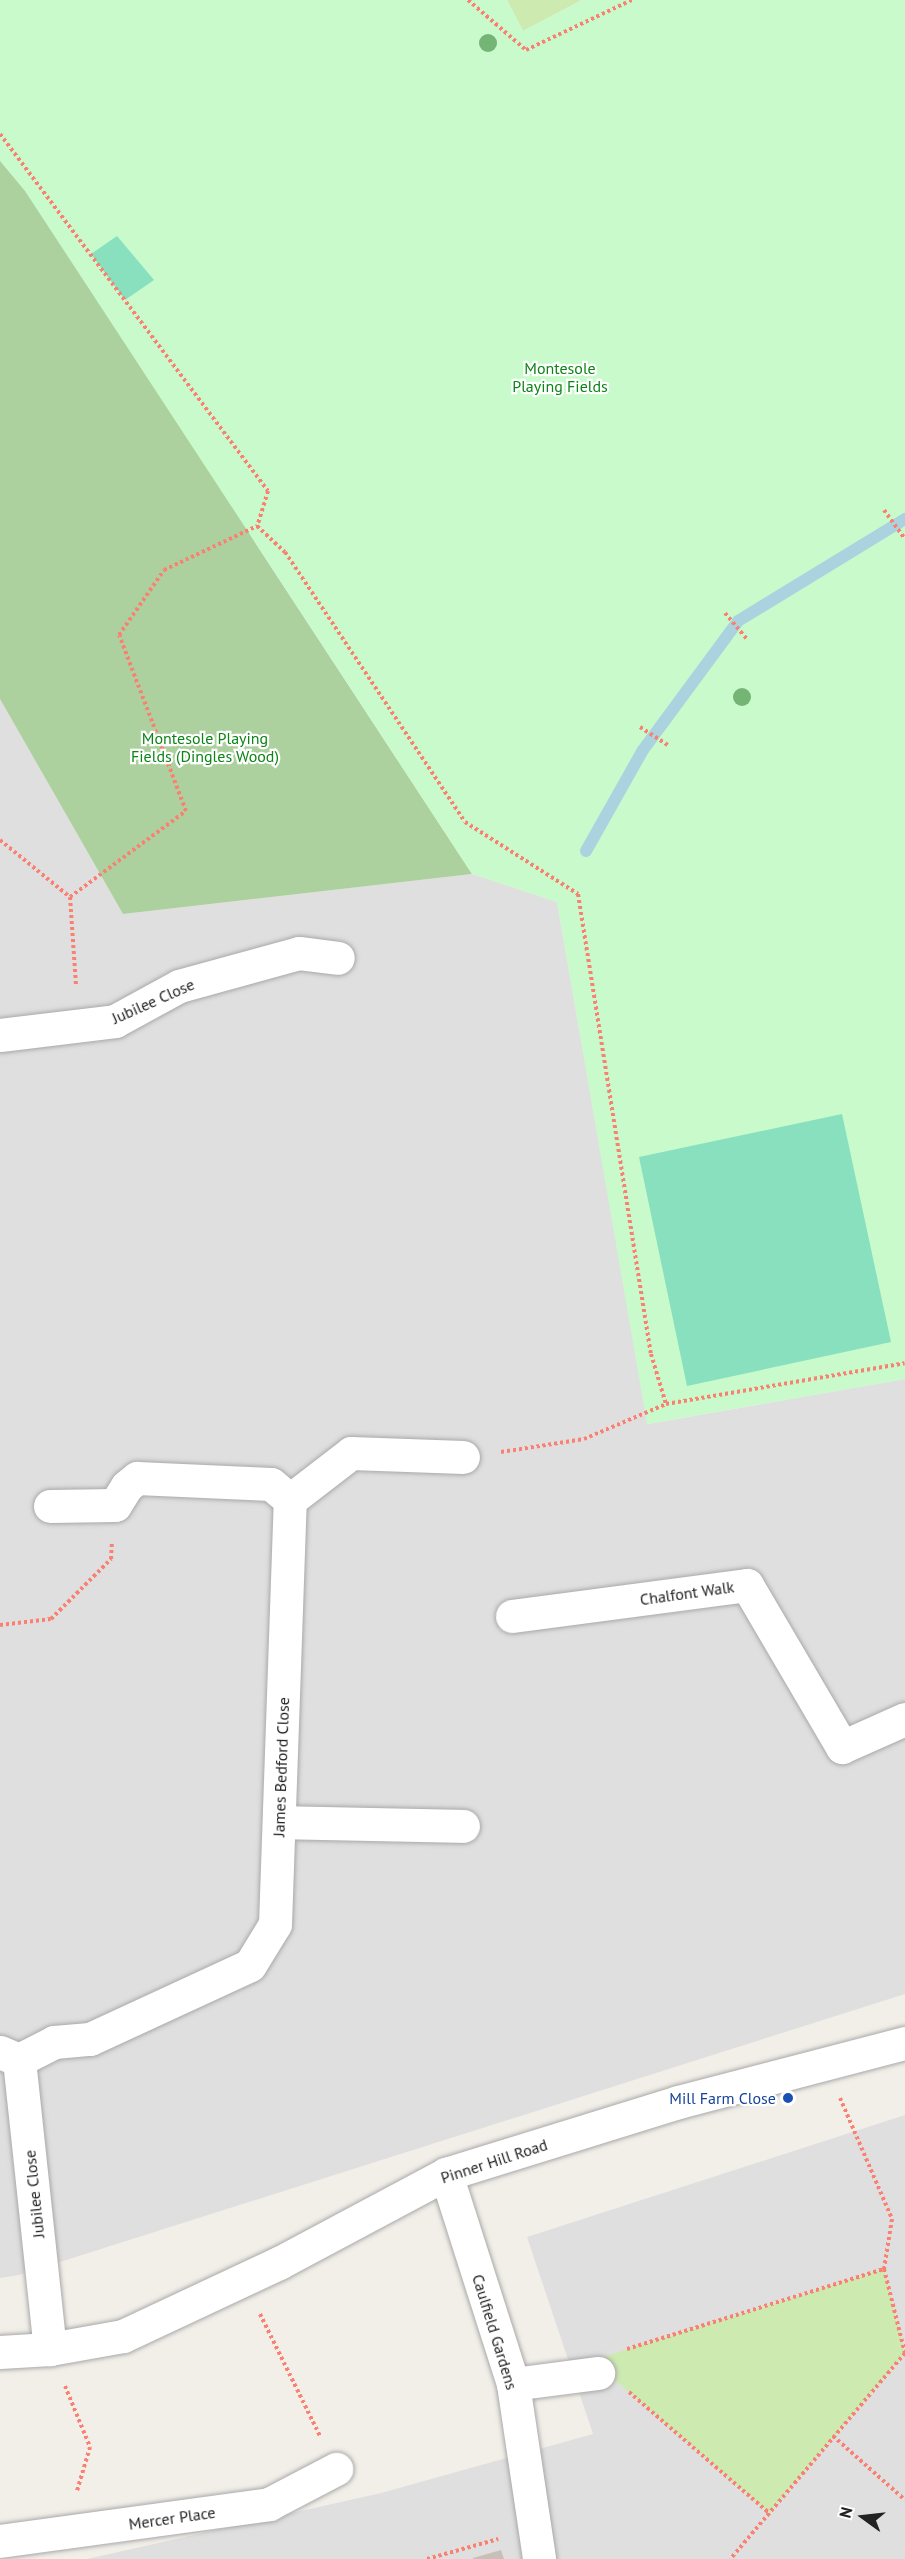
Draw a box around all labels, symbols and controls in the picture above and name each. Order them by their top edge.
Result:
park label: Montesole Playing Fields [512,358,608,396]
park label: Montesole Playing Fields (Dingles Wood) [131,728,279,766]
street label: Jubilee Close [109,974,197,1028]
street label: Chalfont Walk [638,1577,736,1609]
street label: James Bedford Close [269,1697,293,1837]
place label: Mill Farm Close [669,2088,776,2108]
marker: Mill Farm Close [781,2091,795,2105]
street label: Pinner Hill Road [438,2135,550,2187]
street label: Jubilee Close [20,2149,48,2239]
street label: Caulfield Gardens [468,2272,522,2392]
north arrow [833,2487,893,2547]
street label: Mercer Place [127,2502,217,2534]
text: N [835,2505,857,2520]

